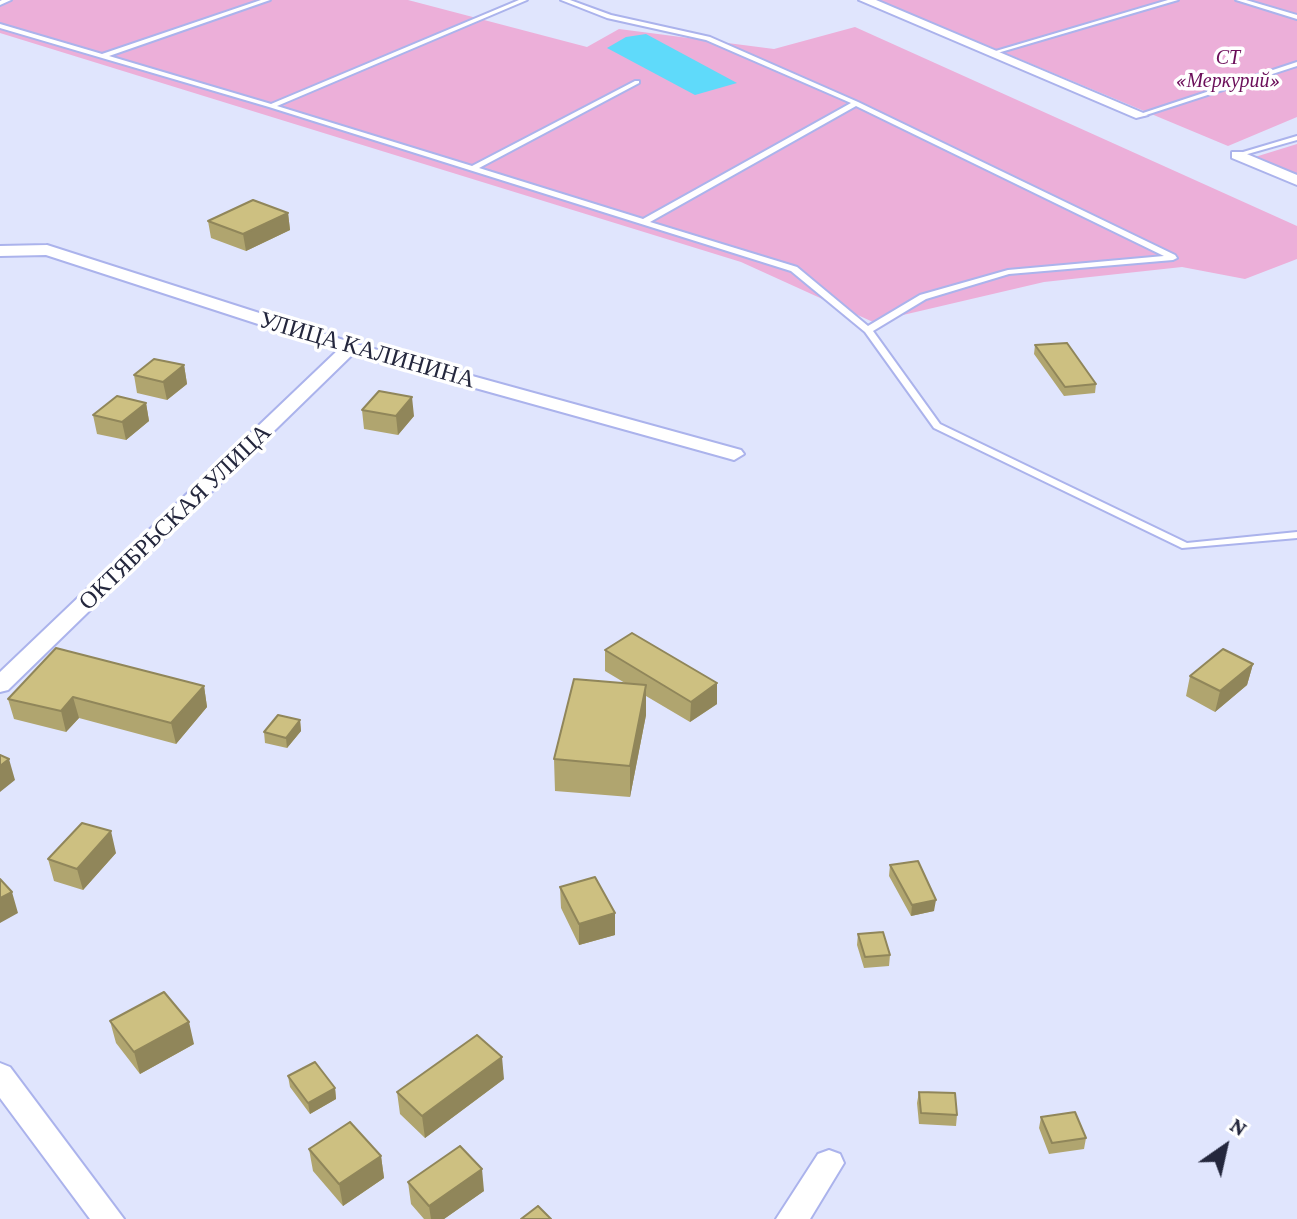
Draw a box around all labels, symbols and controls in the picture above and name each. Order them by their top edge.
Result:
park label: СТ «Меркурий» [1176,46,1280,93]
street label: УЛИЦА КАЛИНИНА [256,305,478,395]
street label: ОКТЯБРЬСКАЯ УЛИЦА [73,418,277,616]
north arrow [1185,1107,1265,1187]
text: N [1225,1112,1252,1141]

